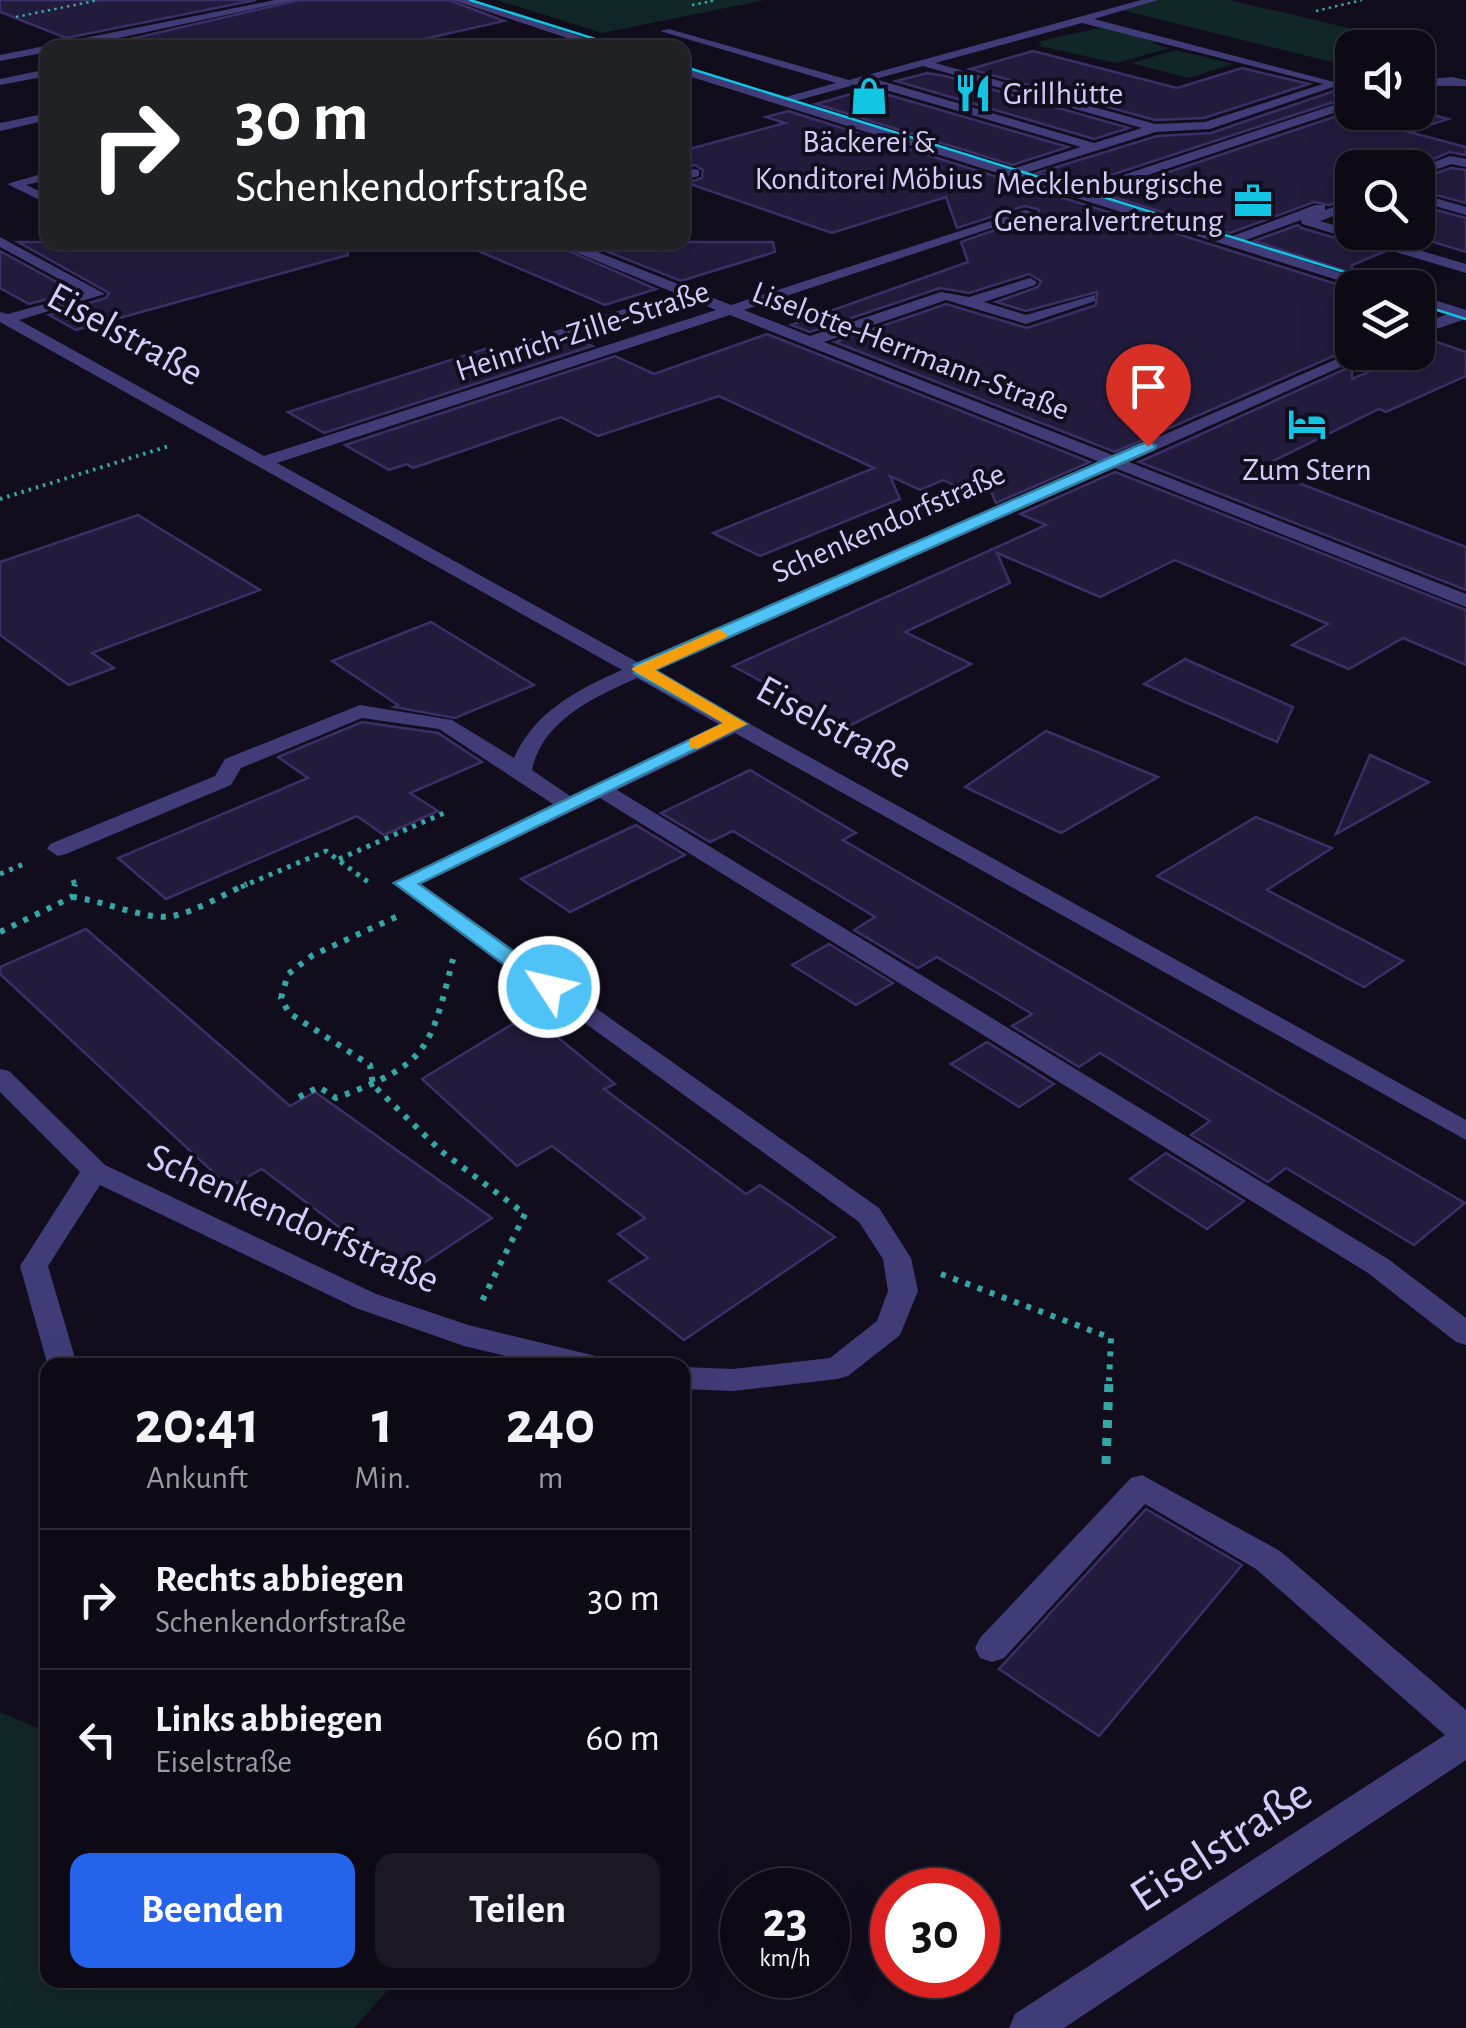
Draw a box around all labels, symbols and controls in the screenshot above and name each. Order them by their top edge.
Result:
map controls [1335,30,1435,370]
button: sound [1335,30,1435,130]
restaurant icon: Grillhütte [952,72,994,114]
shop icon: Bäckerei & Konditorei Möbius [848,75,890,117]
place label: Grillhütte [1003,78,1123,110]
icon: right [70,80,200,210]
text: 30 m [235,83,369,153]
place label: Bäckerei & Konditorei Möbius [755,126,983,195]
button: search [1335,150,1435,250]
text: Schenkendorfstraße [235,165,588,210]
place label: Mecklenburgische Generalvertretung [994,168,1223,237]
office icon: Mecklenburgische Generalvertretung [1232,180,1274,222]
button: layers [1335,270,1435,370]
street label: Heinrich-Zille-Straße [452,275,713,387]
street label: Eiselstraße [40,276,210,394]
street label: Liselotte-Herrmann-Straße [748,276,1074,426]
pin [1106,344,1191,447]
icon: arrive [1121,359,1176,414]
hotel icon: Zum Stern [1286,403,1328,445]
place label: Zum Stern [1242,454,1372,486]
street label: Schenkendorfstraße [767,457,1010,589]
street label: Eiselstraße [749,669,919,787]
position arrow [497,935,601,1039]
street label: Schenkendorfstraße [142,1137,445,1301]
text: 20:41 [135,1394,260,1454]
text: 1 [372,1394,393,1454]
text: 240 [506,1394,595,1454]
text: Ankunft [146,1462,248,1494]
text: Min. [354,1462,411,1494]
text: m [538,1462,563,1494]
text: Rechts abbiegen [155,1561,404,1599]
icon: right [70,1572,125,1627]
text: 30 m [588,1580,660,1618]
text: Schenkendorfstraße [155,1606,406,1638]
text: Links abbiegen [155,1701,383,1739]
icon: left [70,1712,125,1767]
text: 60 m [585,1720,660,1758]
text: Eiselstraße [155,1746,292,1778]
street label: Eiselstraße [1122,1769,1321,1922]
button: Beenden [70,1853,355,1968]
button: Teilen [375,1853,660,1968]
speed limit sign: 30 [870,1868,1000,1998]
text: 23 [762,1896,808,1946]
text: km/h [759,1946,811,1971]

